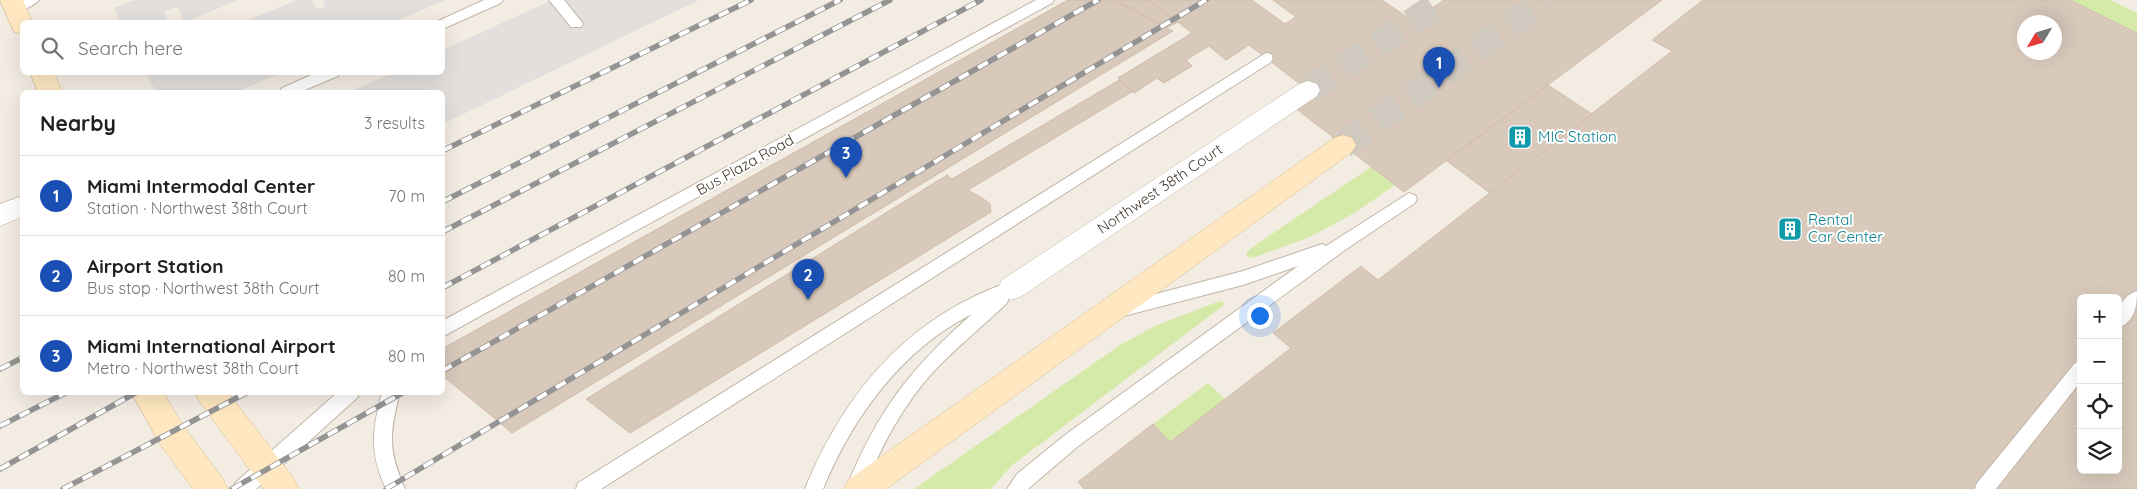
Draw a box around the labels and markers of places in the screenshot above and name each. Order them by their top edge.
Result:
pin: 1 [1423,47,1455,88]
building icon: MIC Station [1507,124,1533,150]
place label: MIC Station [1538,127,1617,146]
pin: 3 [830,137,862,178]
place label: Rental Car Center [1808,210,1883,246]
building icon: Rental Car Center [1777,216,1803,242]
pin: 2 [792,259,824,300]

